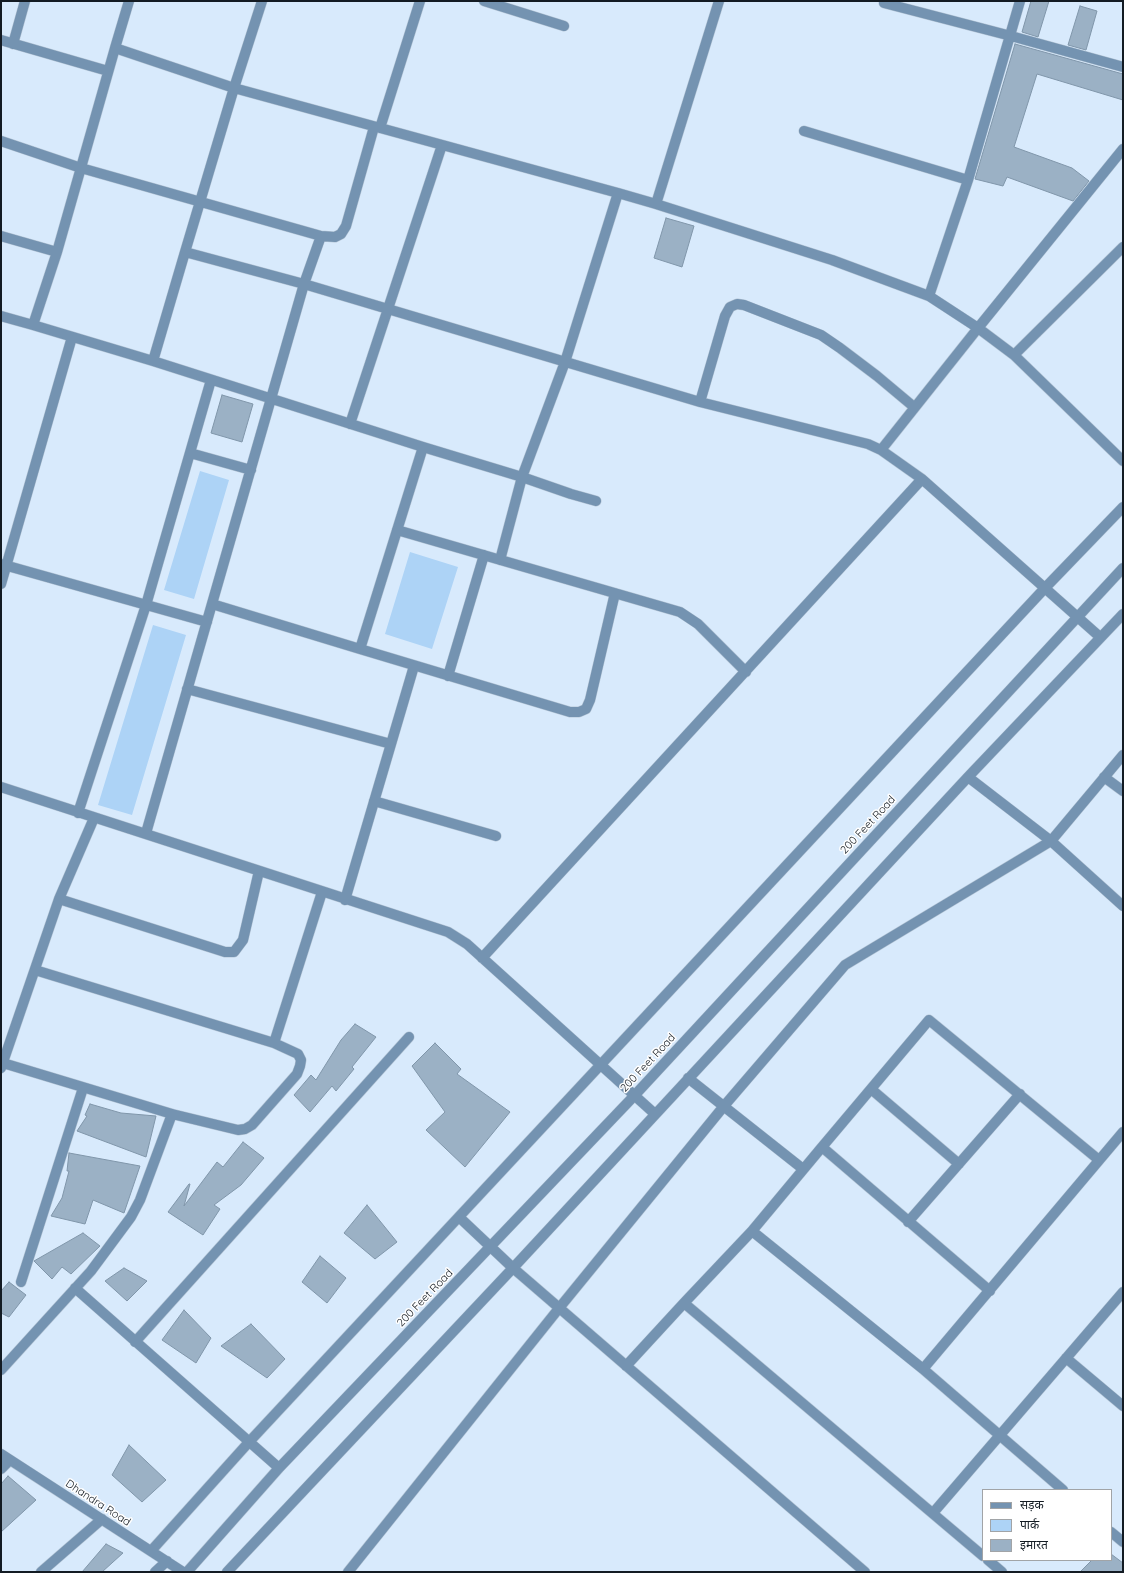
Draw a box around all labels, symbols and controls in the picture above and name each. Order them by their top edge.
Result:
street label: 200 Feet Road [838,793,898,857]
street label: 200 Feet Road [618,1031,678,1095]
street label: 200 Feet Road [394,1267,456,1329]
street label: Dhandra Road [63,1477,133,1529]
legend [982,1489,1112,1561]
text: सड़क [1020,1497,1044,1512]
text: पार्क [1020,1517,1039,1532]
text: इमारत [1020,1537,1048,1552]

